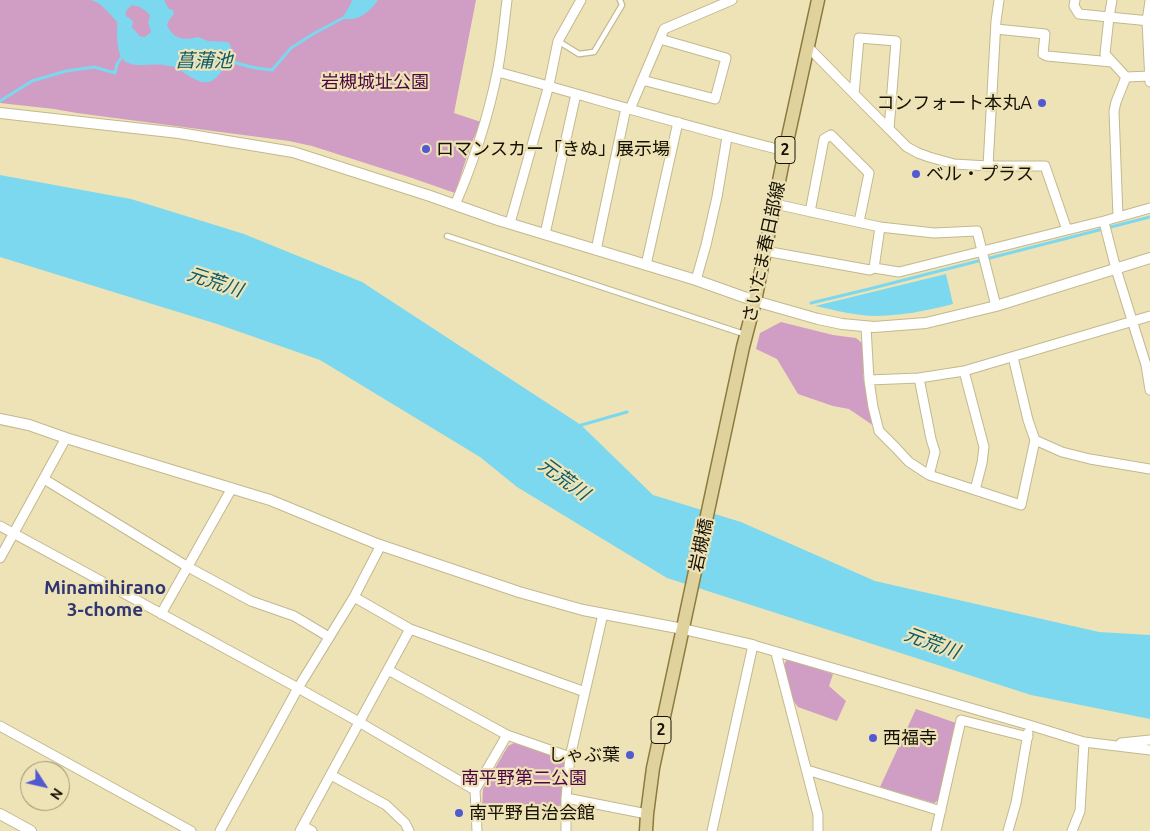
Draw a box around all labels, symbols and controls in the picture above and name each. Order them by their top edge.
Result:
water label: 菖蒲池 [176,50,232,72]
park label: 岩槻城址公園 [321,71,429,93]
place label: コンフォート本丸A [876,92,1032,114]
marker: コンフォート本丸A [1036,97,1048,109]
road number: 2 [775,136,795,164]
place label: ロマンスカー「きぬ」展示場 [436,138,670,160]
marker: ロマンスカー「きぬ」展示場 [420,143,432,155]
place label: ベル・プラス [926,163,1034,185]
marker: ベル・プラス [910,168,922,180]
street label: さいたま春日部線 [738,179,790,325]
water label: 元荒川 [184,262,246,302]
water label: 元荒川 [534,453,594,505]
street label: 岩槻橋 [685,516,717,574]
district label: Minamihirano 3-chome [44,577,166,621]
water label: 元荒川 [901,623,963,663]
road number: 2 [651,716,671,744]
place label: 西福寺 [883,727,937,749]
marker: 西福寺 [867,732,879,744]
place label: しゃぶ葉 [548,744,620,766]
marker: しゃぶ葉 [624,749,636,761]
north arrow [20,761,70,811]
park label: 南平野第二公園 [461,767,587,789]
text: N [47,785,66,803]
place label: 南平野自治会館 [469,802,595,824]
marker: 南平野自治会館 [453,807,465,819]

